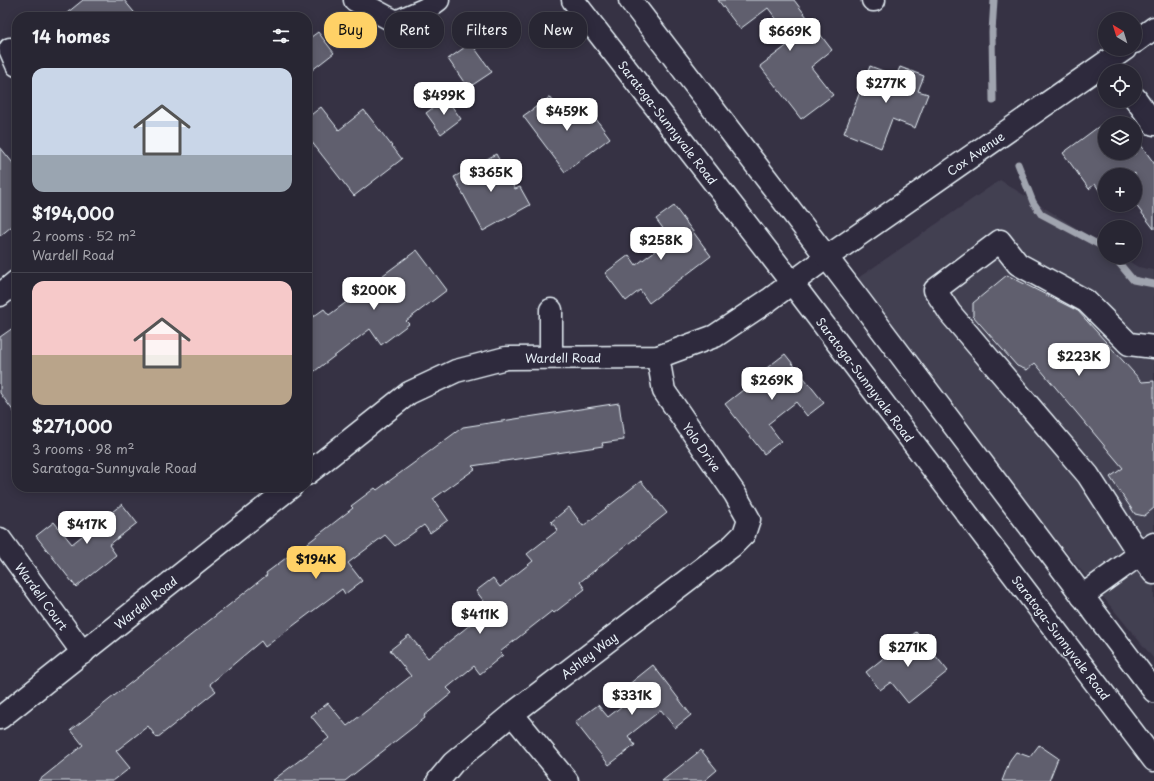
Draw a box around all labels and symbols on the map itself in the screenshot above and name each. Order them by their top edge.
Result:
north arrow [1098,12,1142,56]
pin: $669K [762,18,818,52]
street label: Saratoga-Sunnyvale Road [614,57,722,188]
pin: $277K [858,70,914,104]
pin: $499K [416,82,472,116]
pin: $459K [539,98,595,132]
street label: Cox Avenue [943,127,1008,180]
pin: $365K [463,159,519,193]
pin: $258K [633,227,689,261]
pin: $200K [346,277,402,311]
street label: Saratoga-Sunnyvale Road [812,313,918,446]
pin: $223K [1051,343,1107,377]
street label: Wardell Road [525,348,601,367]
pin: $269K [744,367,800,401]
street label: Yolo Drive [678,419,726,475]
pin: $417K [59,511,115,545]
pin: $194K [288,546,344,580]
street label: Wardell Court [11,559,73,634]
street label: Saratoga-Sunnyvale Road [1008,571,1114,704]
street label: Wardell Road [110,572,181,633]
pin: $411K [452,601,508,635]
street label: Ashley Way [557,628,621,683]
pin: $271K [880,634,936,668]
pin: $331K [604,682,660,716]

